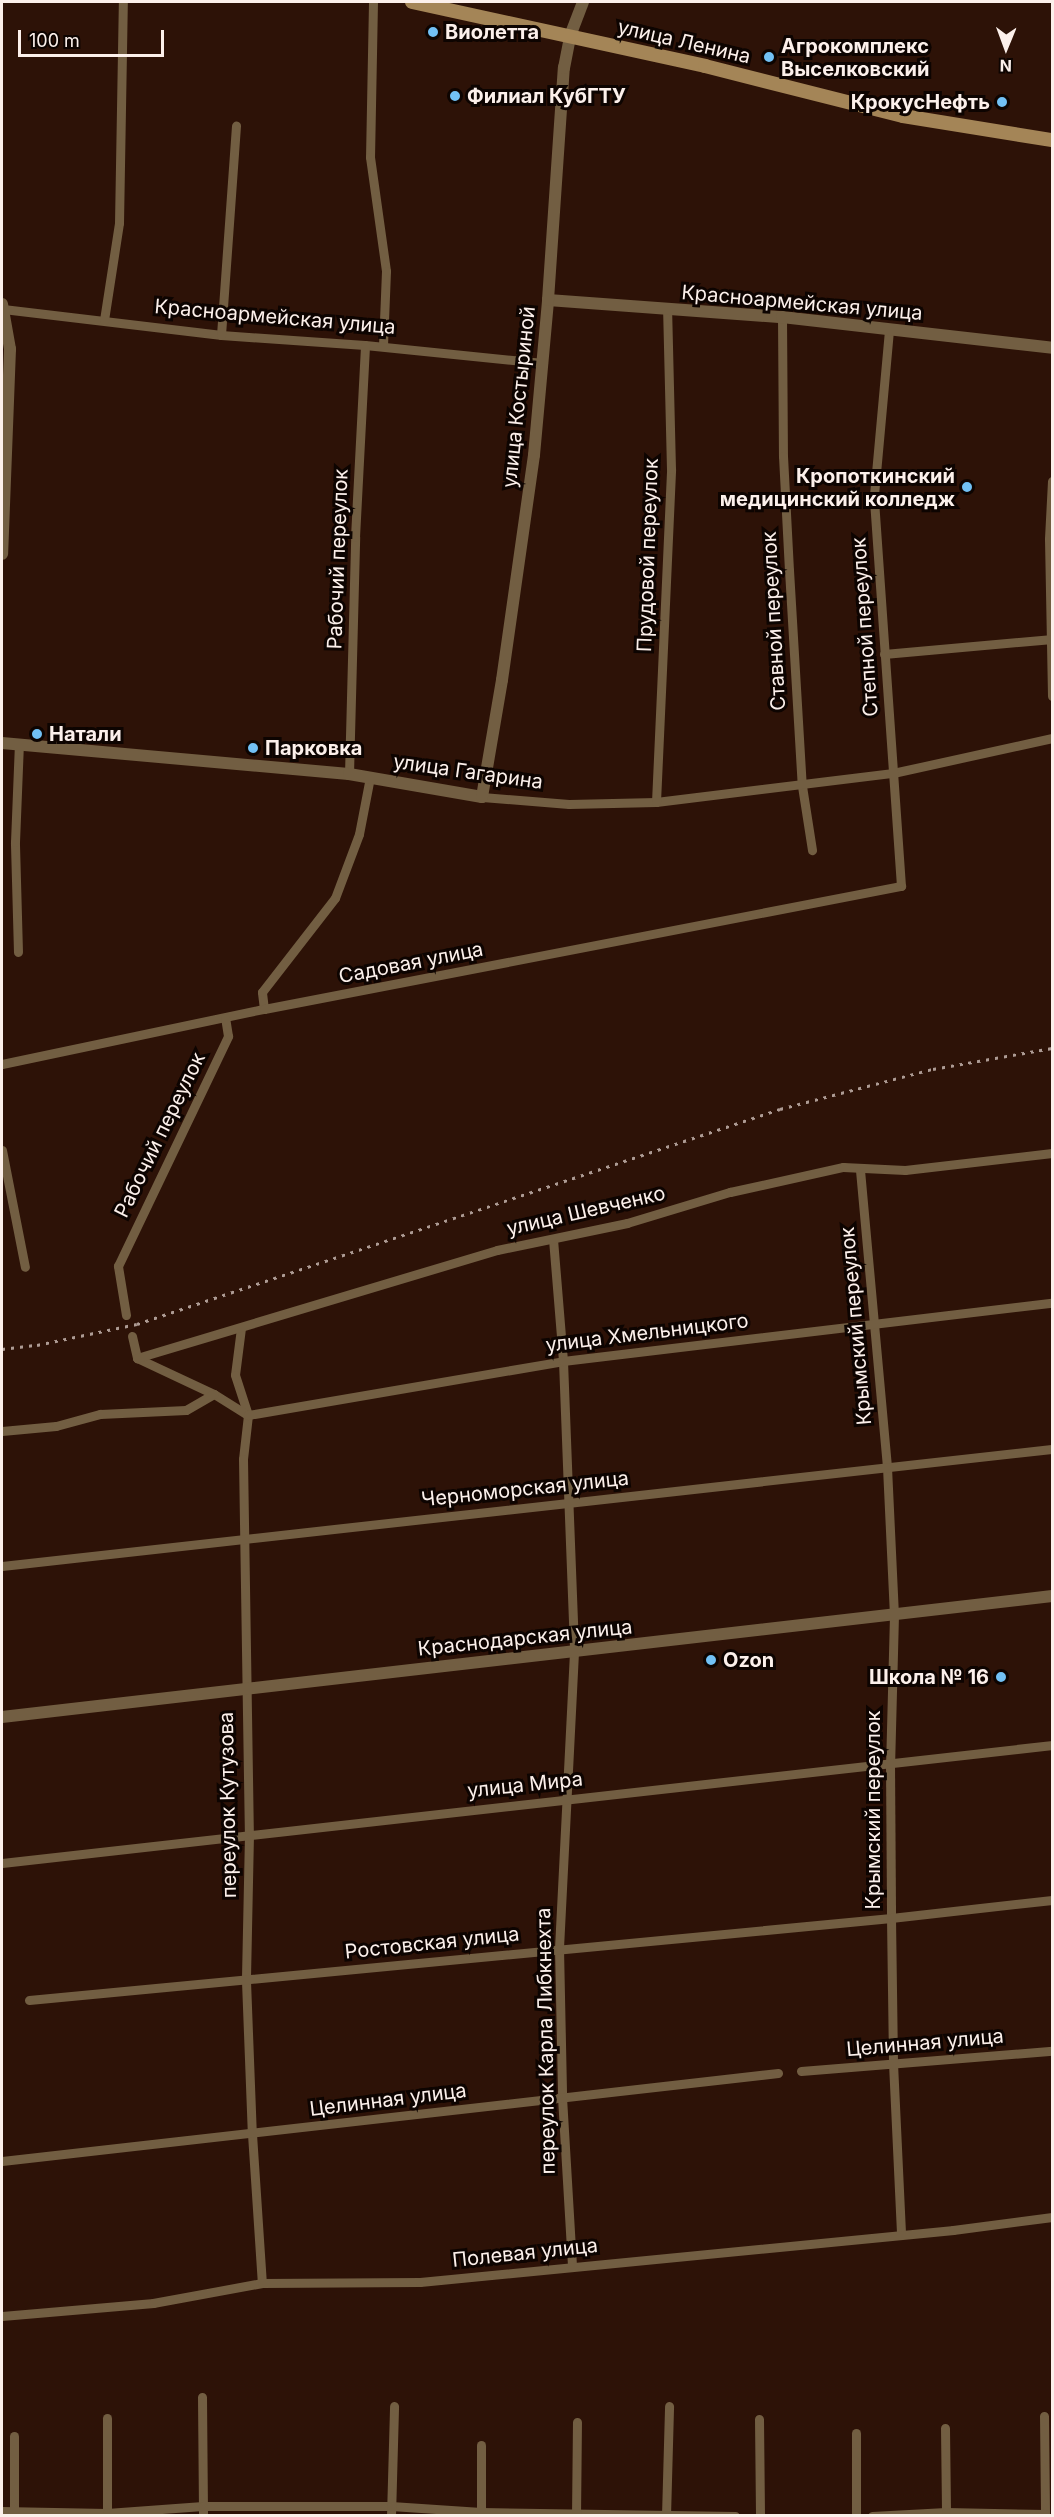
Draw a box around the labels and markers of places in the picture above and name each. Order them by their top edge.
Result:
place label: Виолетта [445,20,539,44]
marker: Виолетта [426,25,440,39]
place label: Агрокомплекс Выселковский [781,34,929,81]
marker: Агрокомплекс Выселковский [762,50,776,64]
place label: Филиал КубГТУ [467,84,626,108]
marker: Филиал КубГТУ [448,89,462,103]
place label: КрокусНефть [851,90,990,114]
marker: КрокусНефть [995,95,1009,109]
place label: Кропоткинский медицинский колледж [720,464,955,511]
marker: Кропоткинский медицинский колледж [960,480,974,494]
place label: Натали [49,722,122,746]
marker: Натали [30,727,44,741]
place label: Парковка [265,736,362,760]
marker: Парковка [246,741,260,755]
place label: Ozon [723,1648,774,1672]
marker: Ozon [704,1653,718,1667]
place label: Школа № 16 [869,1665,989,1689]
marker: Школа № 16 [994,1670,1008,1684]

